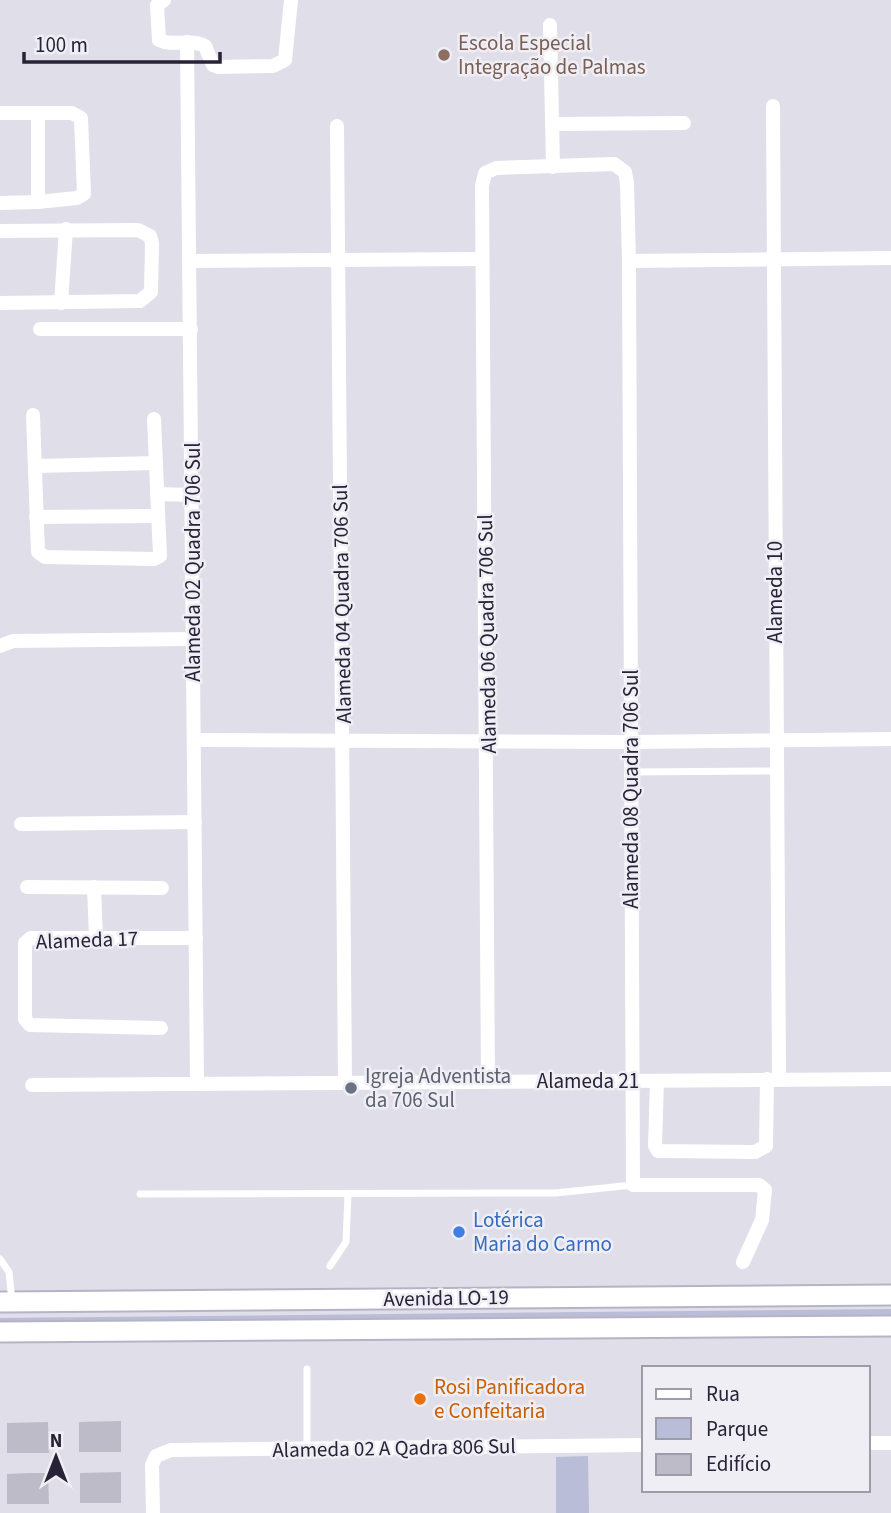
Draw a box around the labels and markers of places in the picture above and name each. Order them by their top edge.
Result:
place label: Escola Especial Integração de Palmas [458,28,646,82]
marker: Escola Especial Integração de Palmas [436,47,452,63]
place label: Igreja Adventista da 706 Sul [365,1061,511,1115]
marker: Igreja Adventista da 706 Sul [343,1080,359,1096]
place label: Lotérica Maria do Carmo [473,1205,612,1259]
marker: Lotérica Maria do Carmo [451,1224,467,1240]
place label: Rosi Panificadora e Confeitaria [434,1372,585,1426]
marker: Rosi Panificadora e Confeitaria [412,1391,428,1407]

